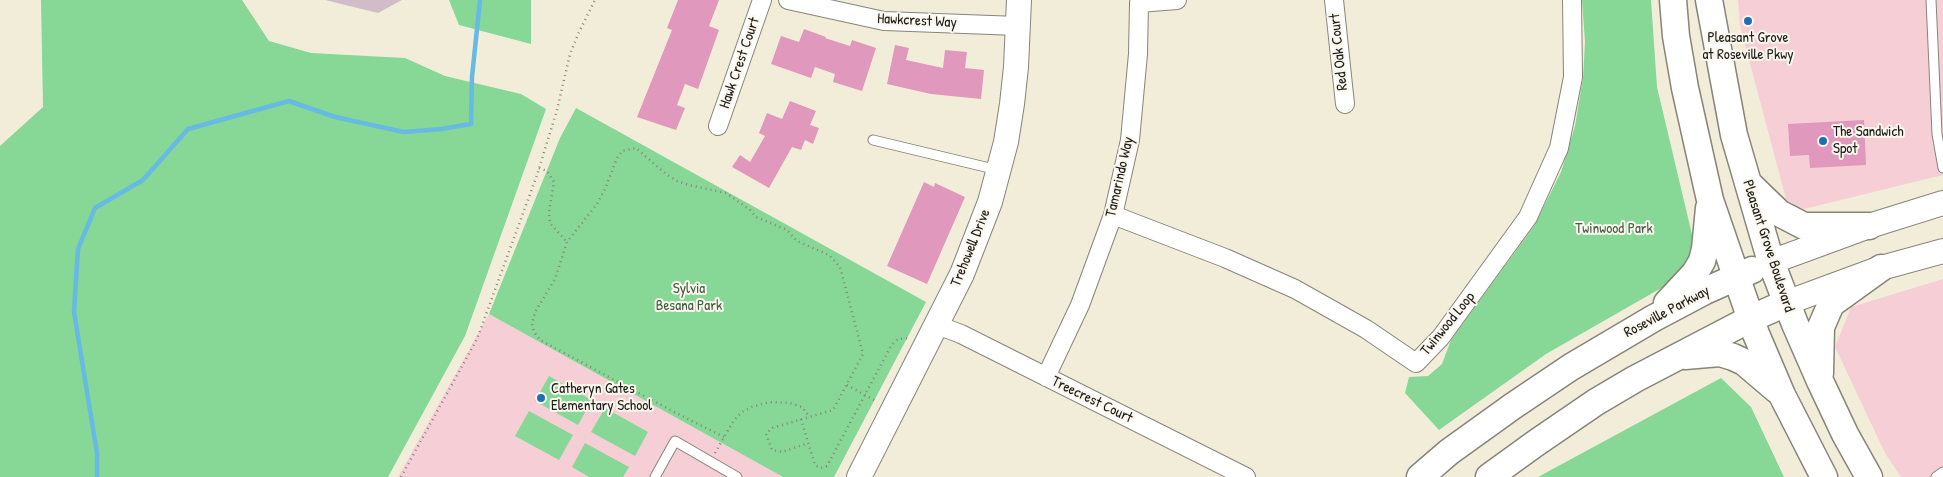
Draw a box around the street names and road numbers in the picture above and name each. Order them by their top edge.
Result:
street label: Hawkcrest Way [877,10,957,32]
street label: Red Oak Court [1326,13,1352,91]
street label: Hawk Crest Court [716,15,764,111]
street label: Tamarindo Way [1102,135,1138,219]
street label: Pleasant Grove Boulevard [1738,178,1798,314]
street label: Trehowell Drive [947,207,995,289]
street label: Roseville Parkway [1621,282,1713,342]
street label: Twinwood Loop [1417,289,1479,359]
street label: Treecrest Court [1049,373,1135,427]

